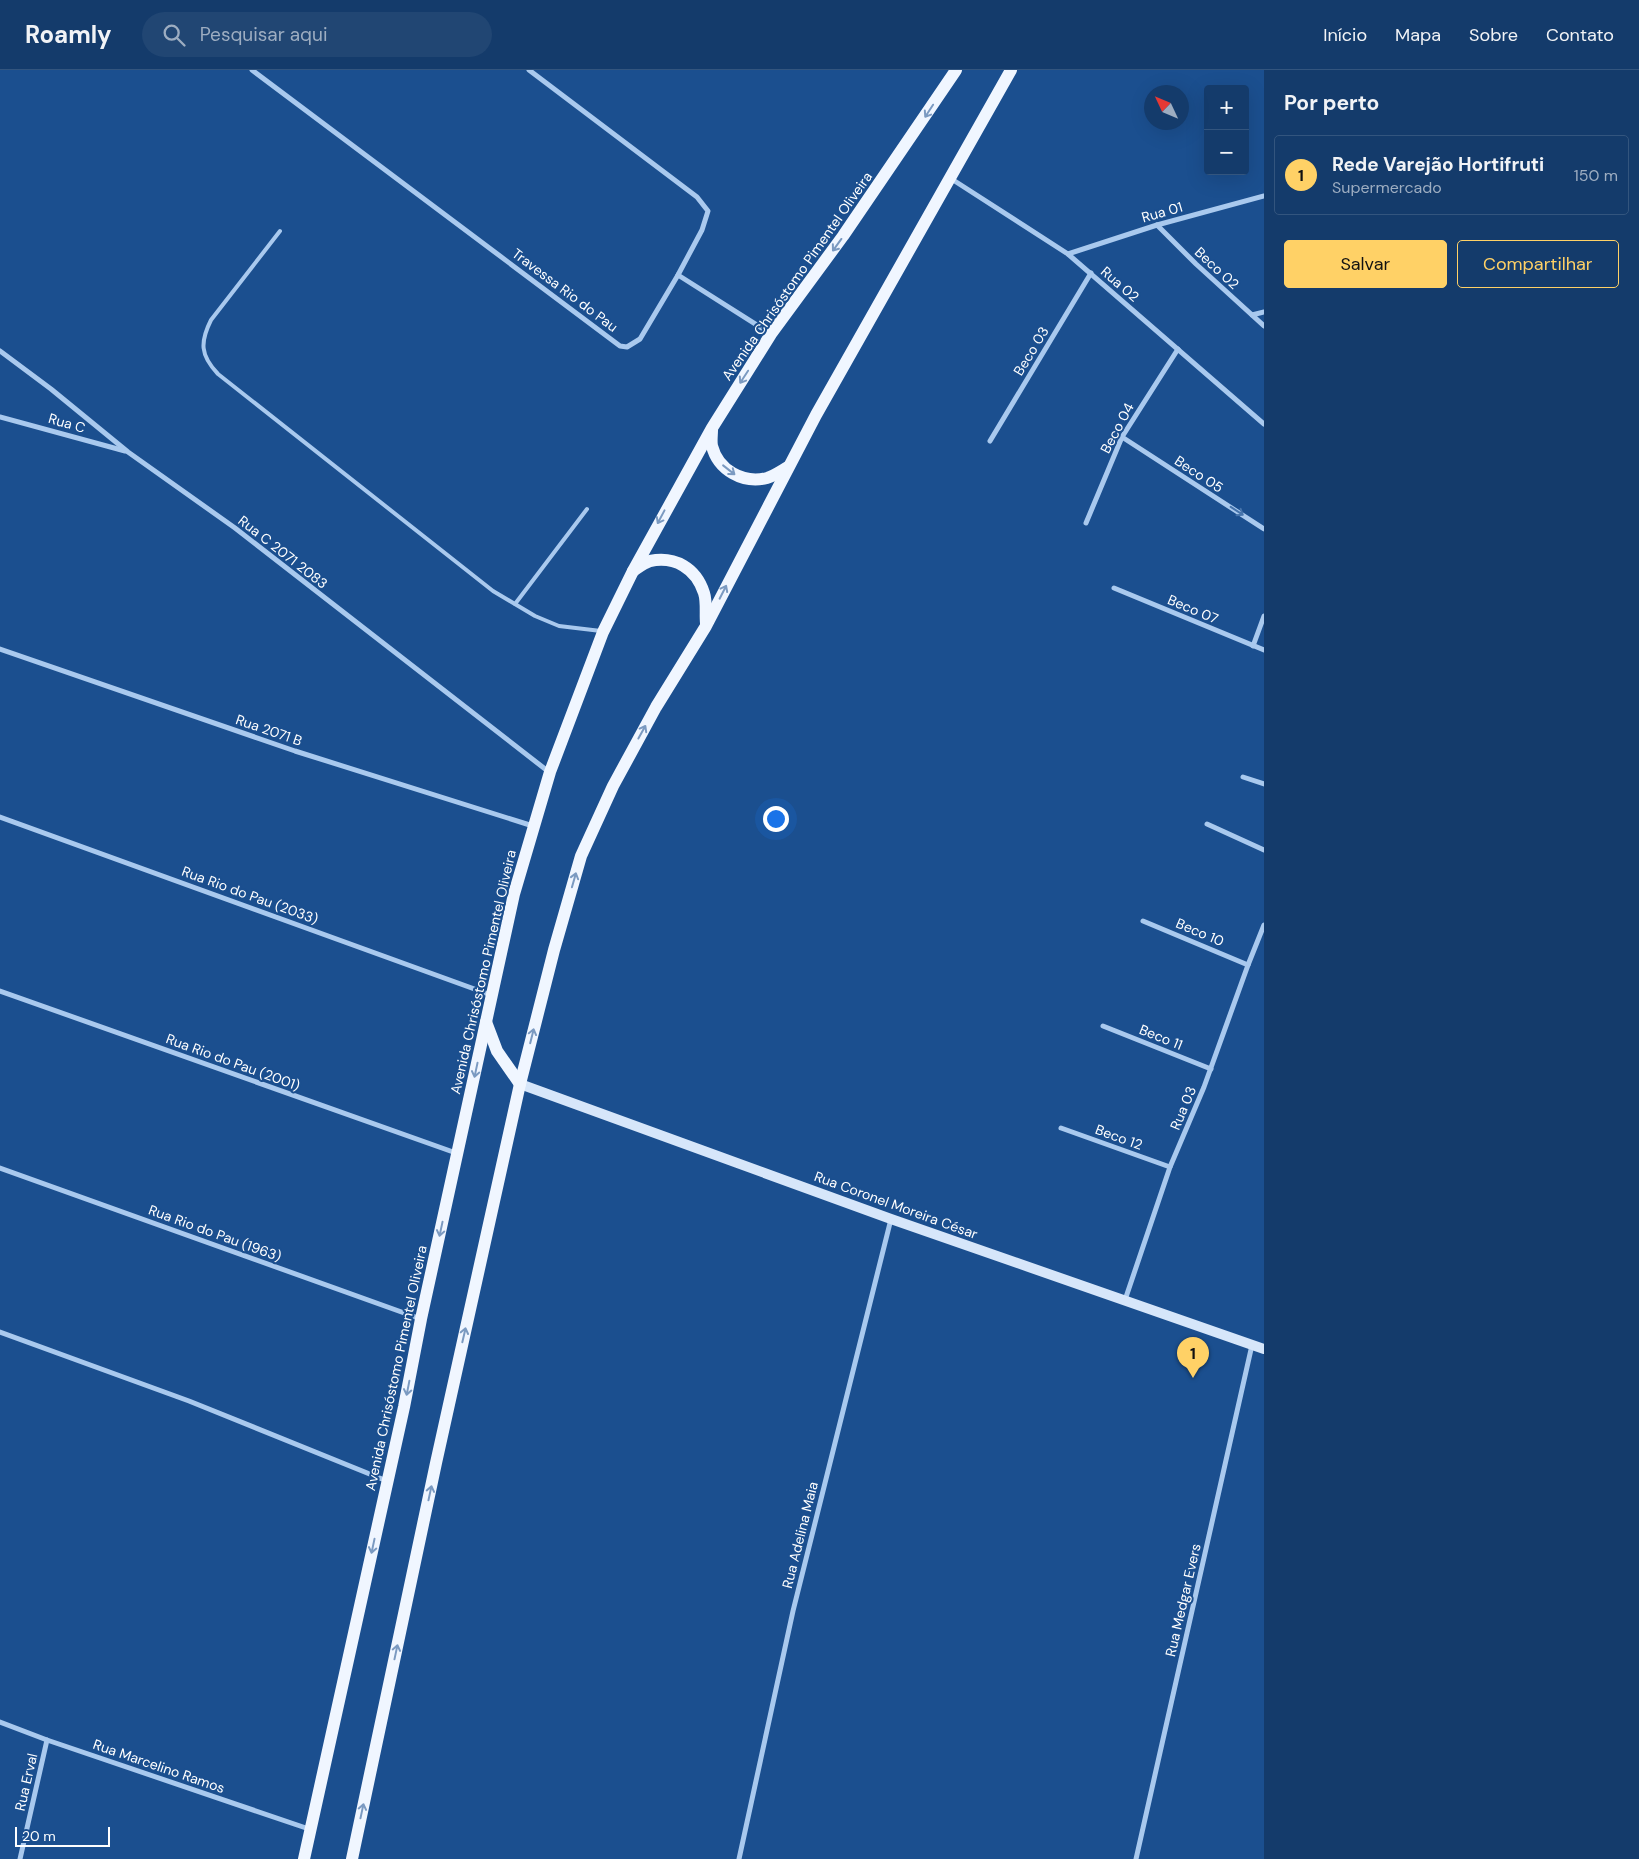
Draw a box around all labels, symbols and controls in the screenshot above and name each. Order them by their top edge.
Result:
search box [142,12,492,57]
text: Roamly [25,19,112,50]
icon: search [160,21,188,49]
text: Pesquisar aqui [200,22,327,47]
text: Início [1323,23,1367,47]
text: Mapa [1395,23,1441,47]
text: Sobre [1469,23,1518,47]
text: Contato [1546,23,1614,47]
north arrow [1144,85,1189,130]
map controls [1204,85,1249,175]
button: + [1204,85,1249,130]
text: Por perto [1284,89,1379,117]
one-way arrow [924,103,934,117]
button: − [1204,130,1249,175]
text: Rede Varejão Hortifruti [1332,152,1544,177]
text: 1 [1298,165,1304,186]
text: 150 m [1574,165,1618,186]
street label: Avenida Chrisóstomo Pimentel Oliveira [718,168,876,384]
text: Supermercado [1332,177,1442,198]
street label: Rua 01 [1140,198,1184,226]
one-way arrow [832,238,842,252]
button: Salvar [1284,240,1447,288]
button: Compartilhar [1457,240,1619,288]
street label: Beco 02 [1191,243,1243,293]
street label: Travessa Rio do Pau [509,244,621,336]
street label: Rua 02 [1097,262,1143,306]
street label: Beco 03 [1009,323,1053,379]
one-way arrow [738,370,748,384]
street label: Beco 04 [1096,399,1138,456]
street label: Rua C [46,409,88,437]
street label: Beco 05 [1171,452,1227,496]
one-way arrow [722,465,736,475]
one-way arrow [1229,507,1243,517]
one-way arrow [656,510,666,525]
street label: Rua C 2071 2083 [235,511,331,593]
one-way arrow [719,585,728,600]
street label: Beco 07 [1165,590,1221,628]
street label: Rua 2071 B [233,710,305,750]
one-way arrow [637,725,647,740]
your location [763,806,789,832]
street label: Avenida Chrisóstomo Pimentel Oliveira [446,848,520,1096]
street label: Rua Rio do Pau (2033) [179,862,321,928]
one-way arrow [570,872,580,888]
street label: Beco 10 [1173,914,1227,950]
street label: Beco 11 [1137,1020,1185,1054]
street label: Rua Rio do Pau (2001) [164,1029,302,1095]
one-way arrow [528,1029,537,1045]
one-way arrow [471,1061,480,1077]
street label: Rua 03 [1166,1084,1200,1132]
street label: Beco 12 [1093,1120,1145,1154]
street label: Rua Coronel Moreira César [812,1167,980,1243]
street label: Rua Rio do Pau (1963) [146,1201,284,1265]
one-way arrow [436,1220,445,1236]
street label: Avenida Chrisóstomo Pimentel Oliveira [361,1244,431,1492]
one-way arrow [460,1327,469,1343]
pin: 1 [1177,1337,1209,1378]
one-way arrow [403,1379,412,1395]
street label: Rua Adelina Maia [778,1480,822,1590]
one-way arrow [425,1486,435,1502]
one-way arrow [368,1538,377,1554]
street label: Rua Medgar Evers [1161,1542,1205,1658]
one-way arrow [392,1645,401,1661]
street label: Rua Marcelino Ramos [91,1735,227,1797]
street label: Rua Erval [11,1751,41,1813]
one-way arrow [358,1804,367,1820]
scale bar [15,1824,110,1847]
text: 20 m [22,1827,56,1845]

